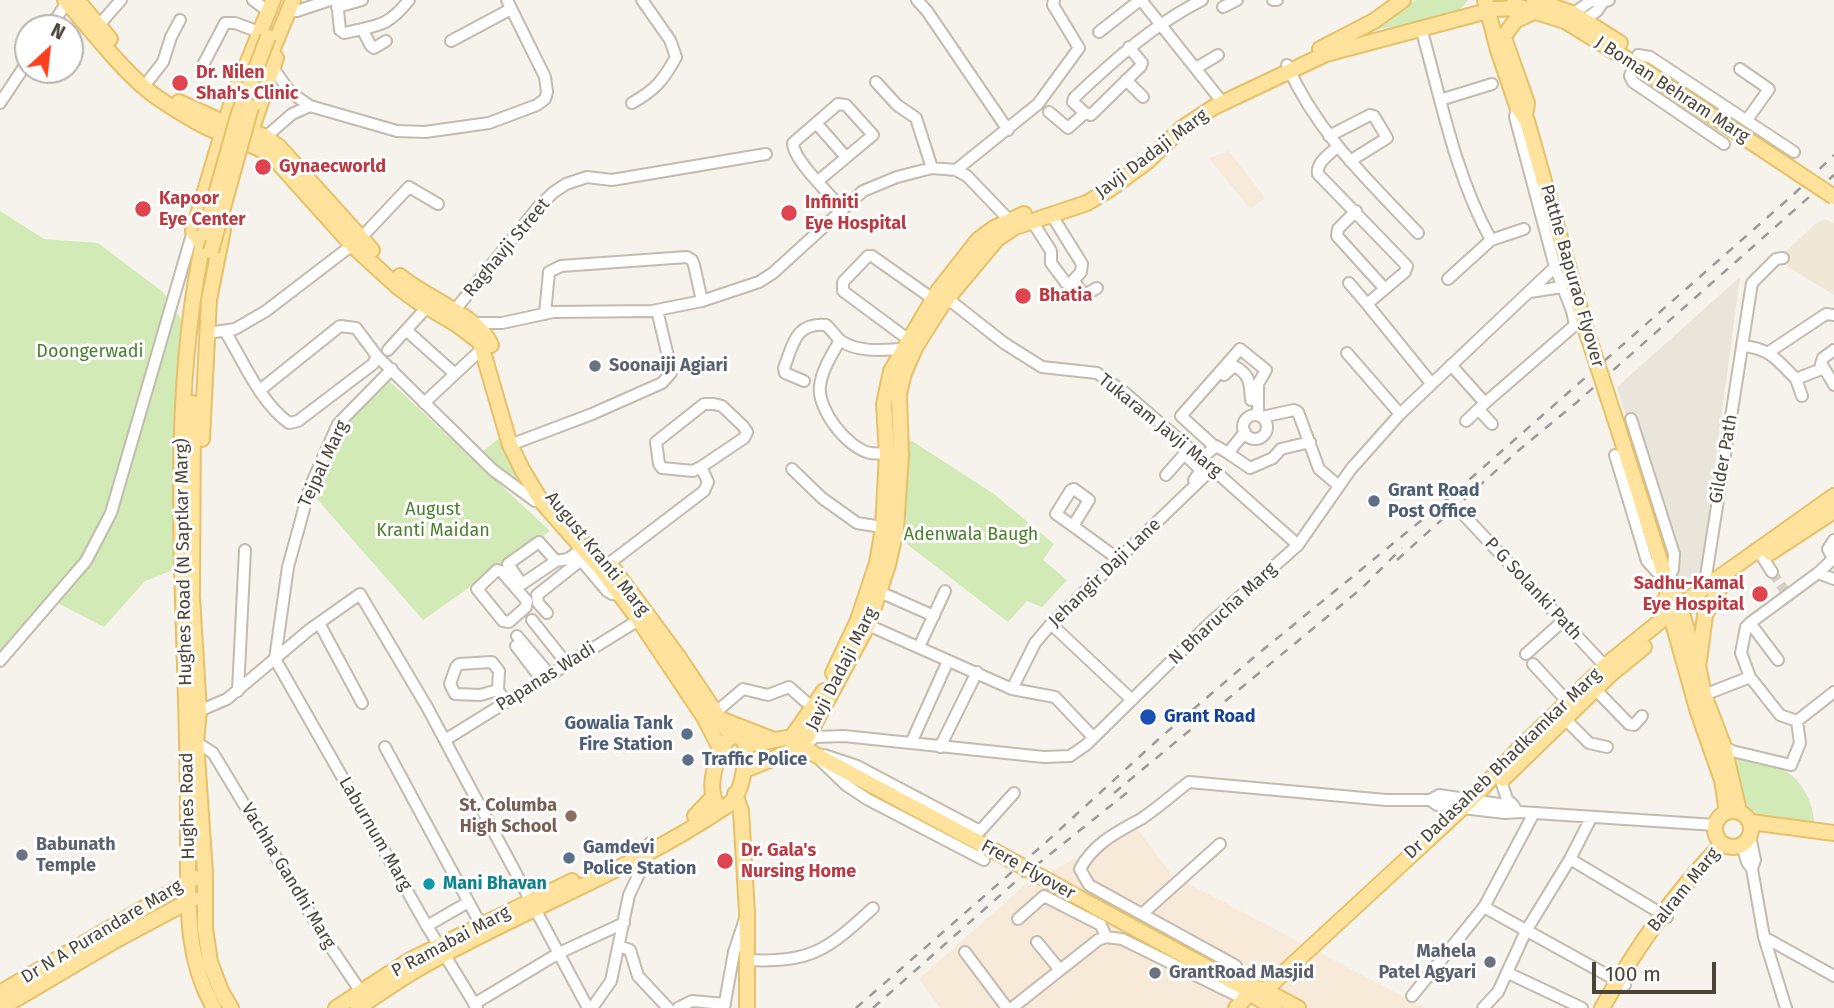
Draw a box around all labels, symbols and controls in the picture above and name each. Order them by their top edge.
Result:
north arrow [14,14,84,84]
text: N [47,19,69,45]
street label: J Boman Behram Marg [1591,32,1753,148]
place label: Dr. Nilen Shah's Clinic [196,62,298,104]
marker: Dr. Nilen Shah's Clinic [170,73,190,93]
street label: Javji Dadaji Marg [1092,105,1212,203]
place label: Gynaecworld [279,156,386,178]
marker: Gynaecworld [253,157,273,177]
street label: Patthe Bapurao Flyover [1536,182,1608,370]
place label: Kapoor Eye Center [159,188,246,230]
place label: Infiniti Eye Hospital [805,192,906,234]
street label: Raghavji Street [459,194,555,302]
marker: Kapoor Eye Center [133,199,153,219]
marker: Infiniti Eye Hospital [779,203,799,223]
place label: Bhatia [1039,285,1092,307]
marker: Bhatia [1013,286,1033,306]
park label: Doongerwadi [36,341,144,363]
place label: Soonaiji Agiari [609,355,728,377]
marker: Soonaiji Agiari [587,358,603,374]
street label: Tukaram Javji Marg [1094,370,1226,482]
street label: Gilder Path [1706,413,1742,505]
street label: Tejpal Marg [295,417,353,511]
street label: Hughes Road (N Saptkar Marg) [171,438,197,686]
place label: Grant Road Post Office [1388,480,1479,522]
street label: August Kranti Marg [540,488,654,620]
marker: Grant Road Post Office [1366,493,1382,509]
park label: August Kranti Maidan [376,499,490,542]
street label: Jehangir Daji Lane [1045,514,1165,632]
park label: Adenwala Baugh [904,524,1038,546]
street label: P G Solanki Path [1480,533,1586,645]
street label: N Bharucha Marg [1165,559,1281,669]
place label: Sadhu-Kamal Eye Hospital [1634,573,1744,616]
marker: Sadhu-Kamal Eye Hospital [1750,584,1770,604]
street label: Javji Dadaji Marg [802,604,882,734]
street label: Papanas Wadi [492,638,600,716]
street label: Dr Dadasaheb Bhadkamkar Marg [1400,664,1606,864]
place label: Grant Road [1164,706,1255,728]
marker: Grant Road [1138,707,1158,727]
place label: Gowalia Tank Fire Station [564,713,673,756]
marker: Gowalia Tank Fire Station [679,726,695,742]
place label: Traffic Police [702,749,807,771]
street label: Hughes Road [176,752,200,860]
marker: Traffic Police [680,752,696,768]
street label: Laburnum Marg [334,773,416,895]
place label: St. Columba High School [459,795,557,838]
street label: Vachha Gandhi Marg [236,799,340,953]
marker: St. Columba High School [563,808,579,824]
place label: Babunath Temple [36,834,116,876]
street label: Frere Flyover [977,835,1079,905]
place label: Gamdevi Police Station [583,837,696,880]
place label: Dr. Gala's Nursing Home [741,840,856,882]
street label: Balram Marg [1644,844,1724,936]
marker: Babunath Temple [14,847,30,863]
marker: Gamdevi Police Station [561,850,577,866]
marker: Dr. Gala's Nursing Home [715,851,735,871]
place label: Mani Bhavan [443,873,547,895]
street label: Dr N A Purandare Marg [18,875,186,989]
marker: Mani Bhavan [421,876,437,892]
street label: P Ramabai Marg [388,902,514,982]
place label: Mahela Patel Agyari [1378,941,1476,984]
scale bar [1596,948,1720,992]
marker: Mahela Patel Agyari [1482,954,1498,970]
text: 100 m [1605,961,1661,987]
place label: GrantRoad Masjid [1169,962,1314,984]
marker: GrantRoad Masjid [1147,965,1163,981]

